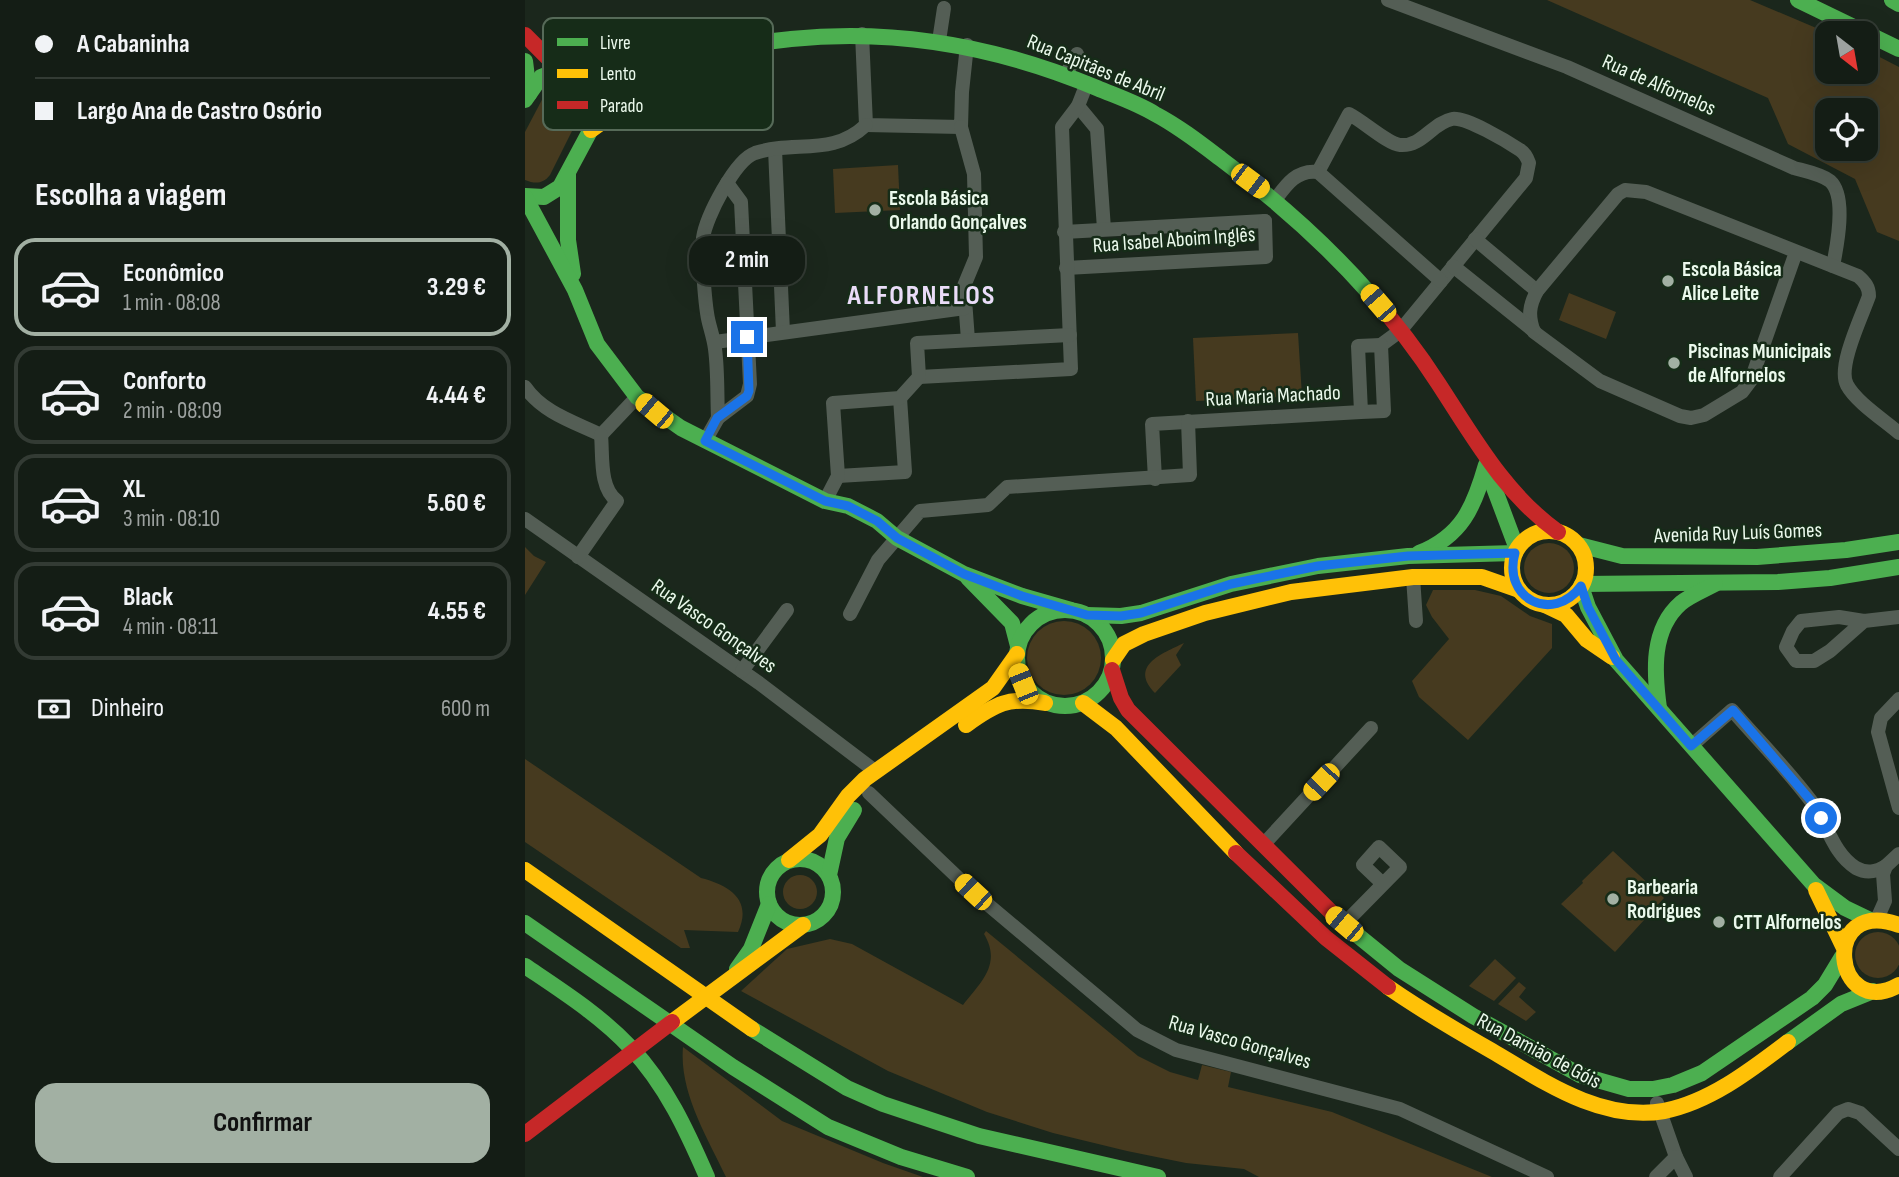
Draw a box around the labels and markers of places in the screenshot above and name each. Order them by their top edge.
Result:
place label: Escola Básica Orlando Gonçalves [889,186,1027,235]
marker: Escola Básica Orlando Gonçalves [867,202,883,218]
place label: Escola Básica Alice Leite [1681,257,1782,306]
marker: Escola Básica Alice Leite [1660,273,1676,289]
place label: Piscinas Municipais de Alfornelos [1688,339,1831,388]
marker: Piscinas Municipais de Alfornelos [1666,355,1682,371]
place label: Barbearia Rodrigues [1627,875,1701,924]
marker: Barbearia Rodrigues [1605,891,1621,907]
place label: CTT Alfornelos [1733,910,1841,935]
marker: CTT Alfornelos [1711,914,1727,930]

